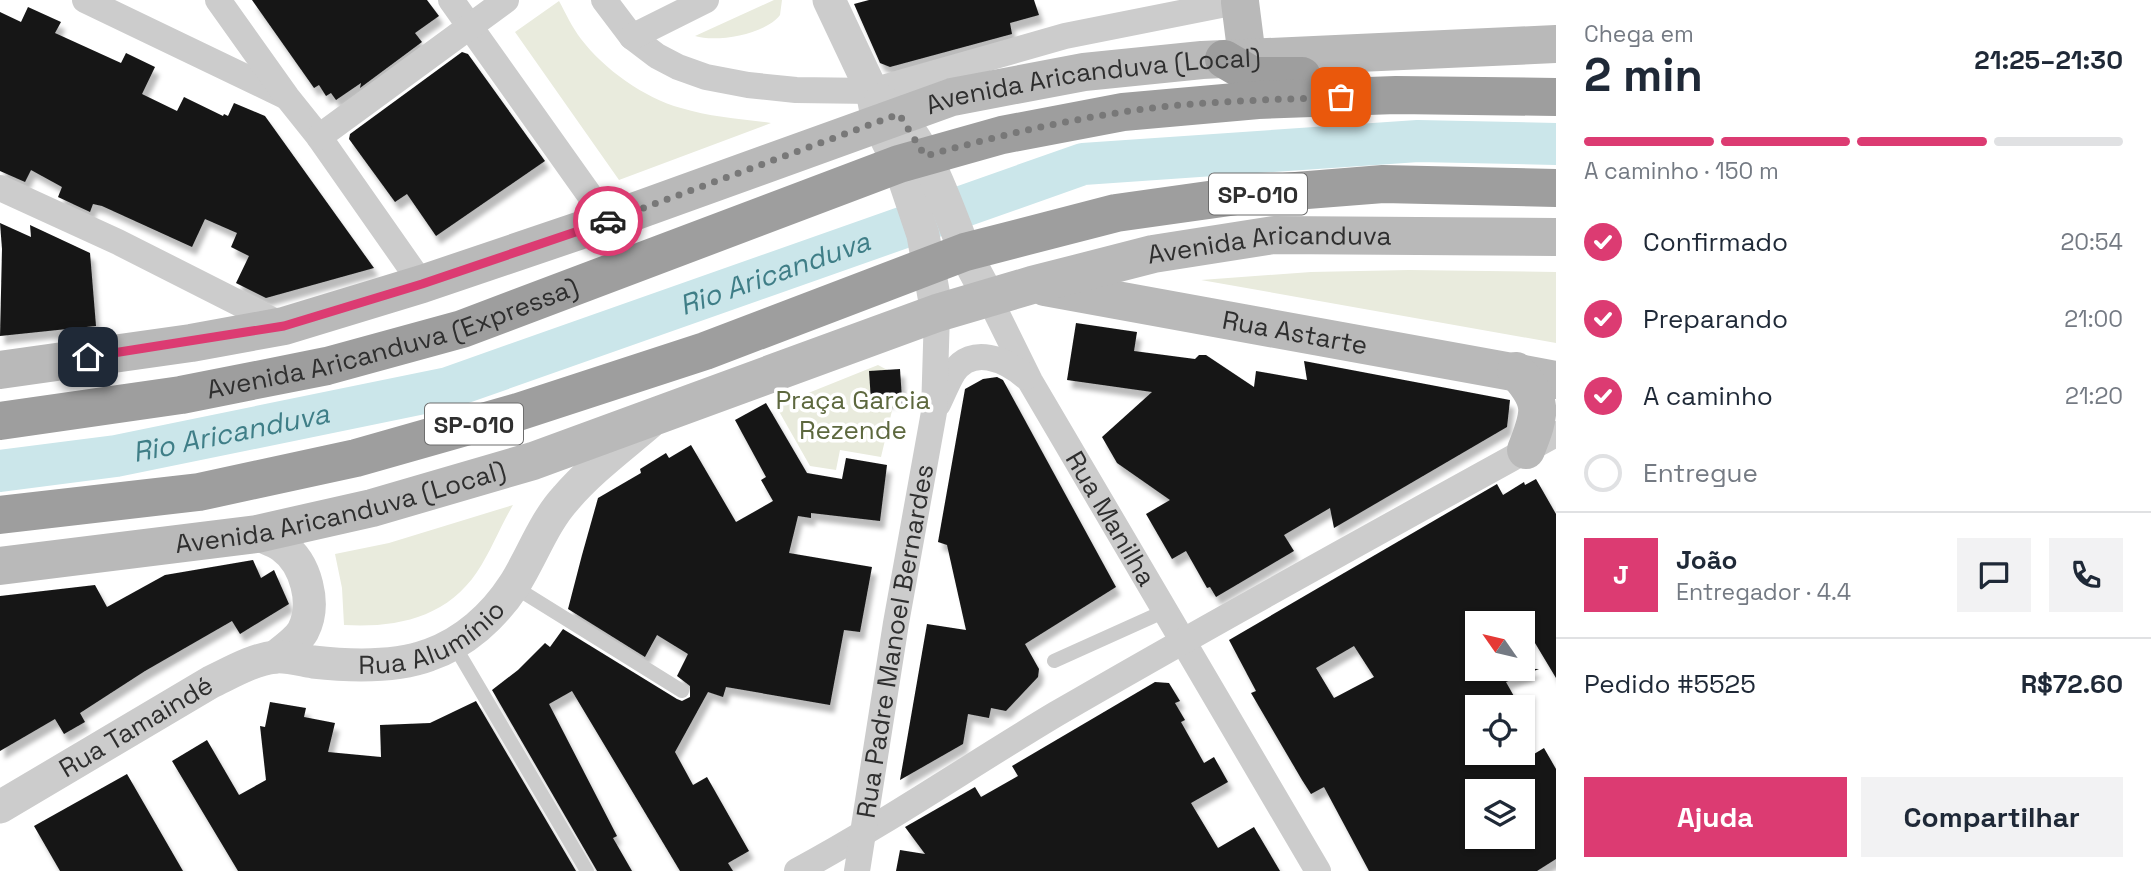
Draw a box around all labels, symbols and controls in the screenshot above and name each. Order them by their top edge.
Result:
text: Chega em [1584,19,1694,49]
street label: Avenida Aricanduva (Local) [921,40,1261,122]
text: 21:25–21:30 [1974,43,2123,77]
text: 2 min [1584,46,1703,104]
pin [1311,67,1371,127]
icon: bag [1322,78,1360,116]
text: A caminho · 150 m [1584,156,1779,186]
road number: SP-010 [1209,174,1307,214]
courier [573,186,643,256]
icon: car [589,202,627,240]
street label: Avenida Aricanduva [1145,218,1392,272]
water label: Rio Aricanduva [674,222,875,323]
icon: check [1584,223,1622,261]
text: Confirmado [1643,225,1788,259]
text: 20:54 [2060,227,2123,257]
street label: Avenida Aricanduva (Expressa) [204,270,583,407]
icon: check [1584,300,1622,338]
text: Preparando [1643,302,1788,336]
street label: Rua Astarte [1220,303,1370,362]
text: 21:00 [2064,304,2123,334]
pin [58,327,118,387]
icon: home [69,338,107,376]
icon: check [1584,377,1622,415]
text: A caminho [1643,379,1773,413]
text: 21:20 [2065,381,2123,411]
park label: Praça Garcia Rezende [775,383,931,447]
water label: Rio Aricanduva [129,395,333,470]
road number: SP-010 [425,404,523,444]
street label: Rua Manilha [1058,445,1164,592]
street label: Avenida Aricanduva (Local) [173,453,510,561]
text: Entregue [1643,456,1758,490]
street label: Rua Padre Manoel Bernardes [849,461,941,821]
button: chat [1957,538,2031,612]
button: phone [2049,538,2123,612]
text: João [1676,543,1737,577]
text: J [1613,558,1629,592]
text: Entregador · 4.4 [1676,577,1851,607]
street label: Rua Alumínio [358,593,512,682]
north arrow [1465,611,1535,681]
map controls [1465,611,1535,849]
text: Pedido #5525 [1584,667,1756,701]
text: R$72.60 [2021,667,2123,701]
street label: Rua Tamaindé [53,668,219,785]
button: locate [1465,695,1535,765]
button: Ajuda [1584,777,1847,857]
button: Compartilhar [1861,777,2123,857]
button: layers [1465,779,1535,849]

